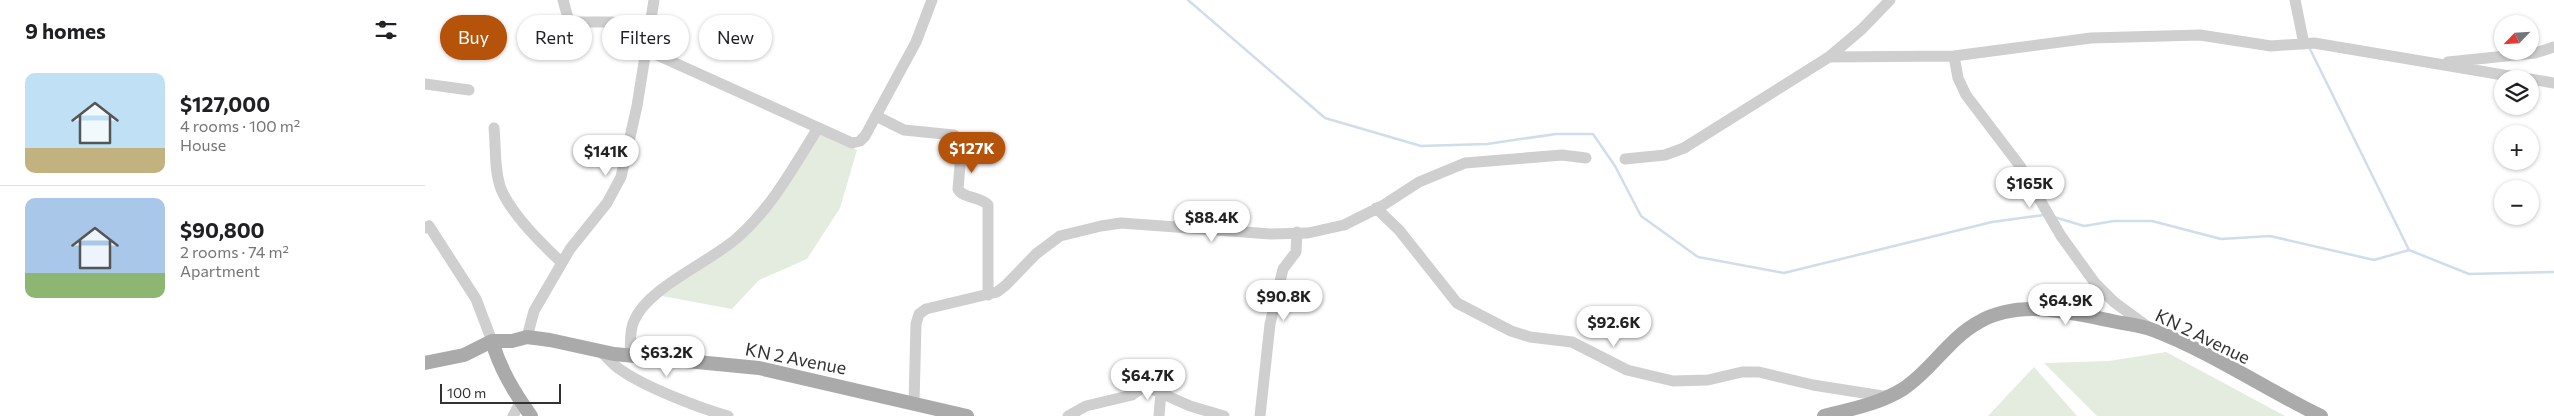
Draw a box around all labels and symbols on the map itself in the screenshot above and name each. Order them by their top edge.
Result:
north arrow [2494,15,2539,60]
pin: $127K [937,132,1007,174]
pin: $141K [571,134,641,177]
pin: $165K [1995,166,2065,209]
pin: $88.4K [1171,200,1253,243]
pin: $90.8K [1243,280,1325,322]
pin: $64.9K [2025,284,2107,326]
street label: KN 2 Avenue [2152,304,2254,368]
pin: $92.6K [1573,306,1655,348]
pin: $63.2K [626,336,708,378]
street label: KN 2 Avenue [744,337,848,379]
pin: $64.7K [1107,358,1189,401]
scale bar [440,381,561,404]

